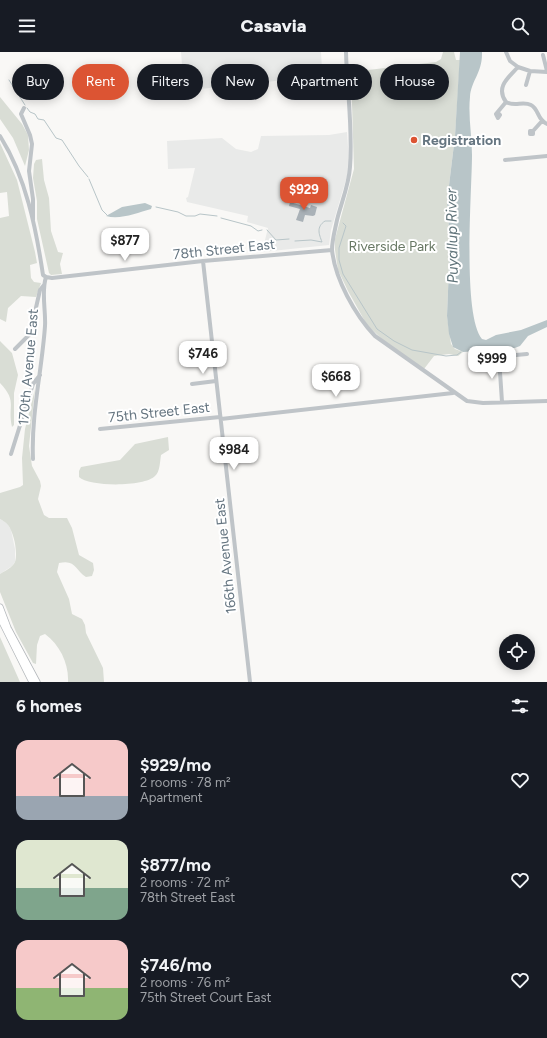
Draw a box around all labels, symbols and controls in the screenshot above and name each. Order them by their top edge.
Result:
icon: menu [16,15,38,37]
text: Casavia [241,15,306,37]
icon: search [509,15,531,37]
chip: Buy [12,64,64,100]
chip: Rent [72,64,129,100]
chip: Filters [137,64,203,100]
chip: New [211,64,269,100]
chip: Apartment [277,64,372,100]
chip: House [380,64,449,100]
place label: Registration [422,132,501,149]
marker: Registration [409,135,419,145]
pin: $929 [280,177,328,211]
text: $929 [289,182,319,197]
water label: Puyallup River [442,187,462,284]
pin: $877 [101,228,149,262]
text: $877 [110,233,140,248]
street label: 78th Street East [172,236,276,263]
park label: Riverside Park [348,238,436,255]
street label: 170th Avenue East [15,308,42,426]
pin: $746 [179,341,227,375]
text: $746 [188,346,218,361]
pin: $999 [468,346,516,380]
text: $999 [477,351,507,366]
pin: $668 [312,364,360,398]
text: $668 [321,369,351,384]
street label: 75th Street East [107,399,211,426]
pin: $984 [210,437,258,471]
text: $984 [219,442,249,457]
street label: 166th Avenue East [211,497,240,615]
map controls [499,634,535,670]
button: locate [499,634,535,670]
icon: filters [509,695,531,717]
text: 6 homes [16,696,82,716]
text: $929/mo [140,755,211,775]
icon: home [48,756,96,804]
icon: heart [509,769,531,791]
text: 2 rooms · 78 m² [140,775,231,790]
text: Apartment [140,790,203,805]
text: $877/mo [140,855,211,875]
icon: home [48,856,96,904]
icon: heart [509,869,531,891]
text: 2 rooms · 72 m² [140,875,230,890]
text: 78th Street East [140,890,235,905]
text: $746/mo [140,955,212,975]
icon: home [48,956,96,1004]
icon: heart [509,969,531,991]
text: 2 rooms · 76 m² [140,975,230,990]
text: 75th Street Court East [140,990,271,1005]

